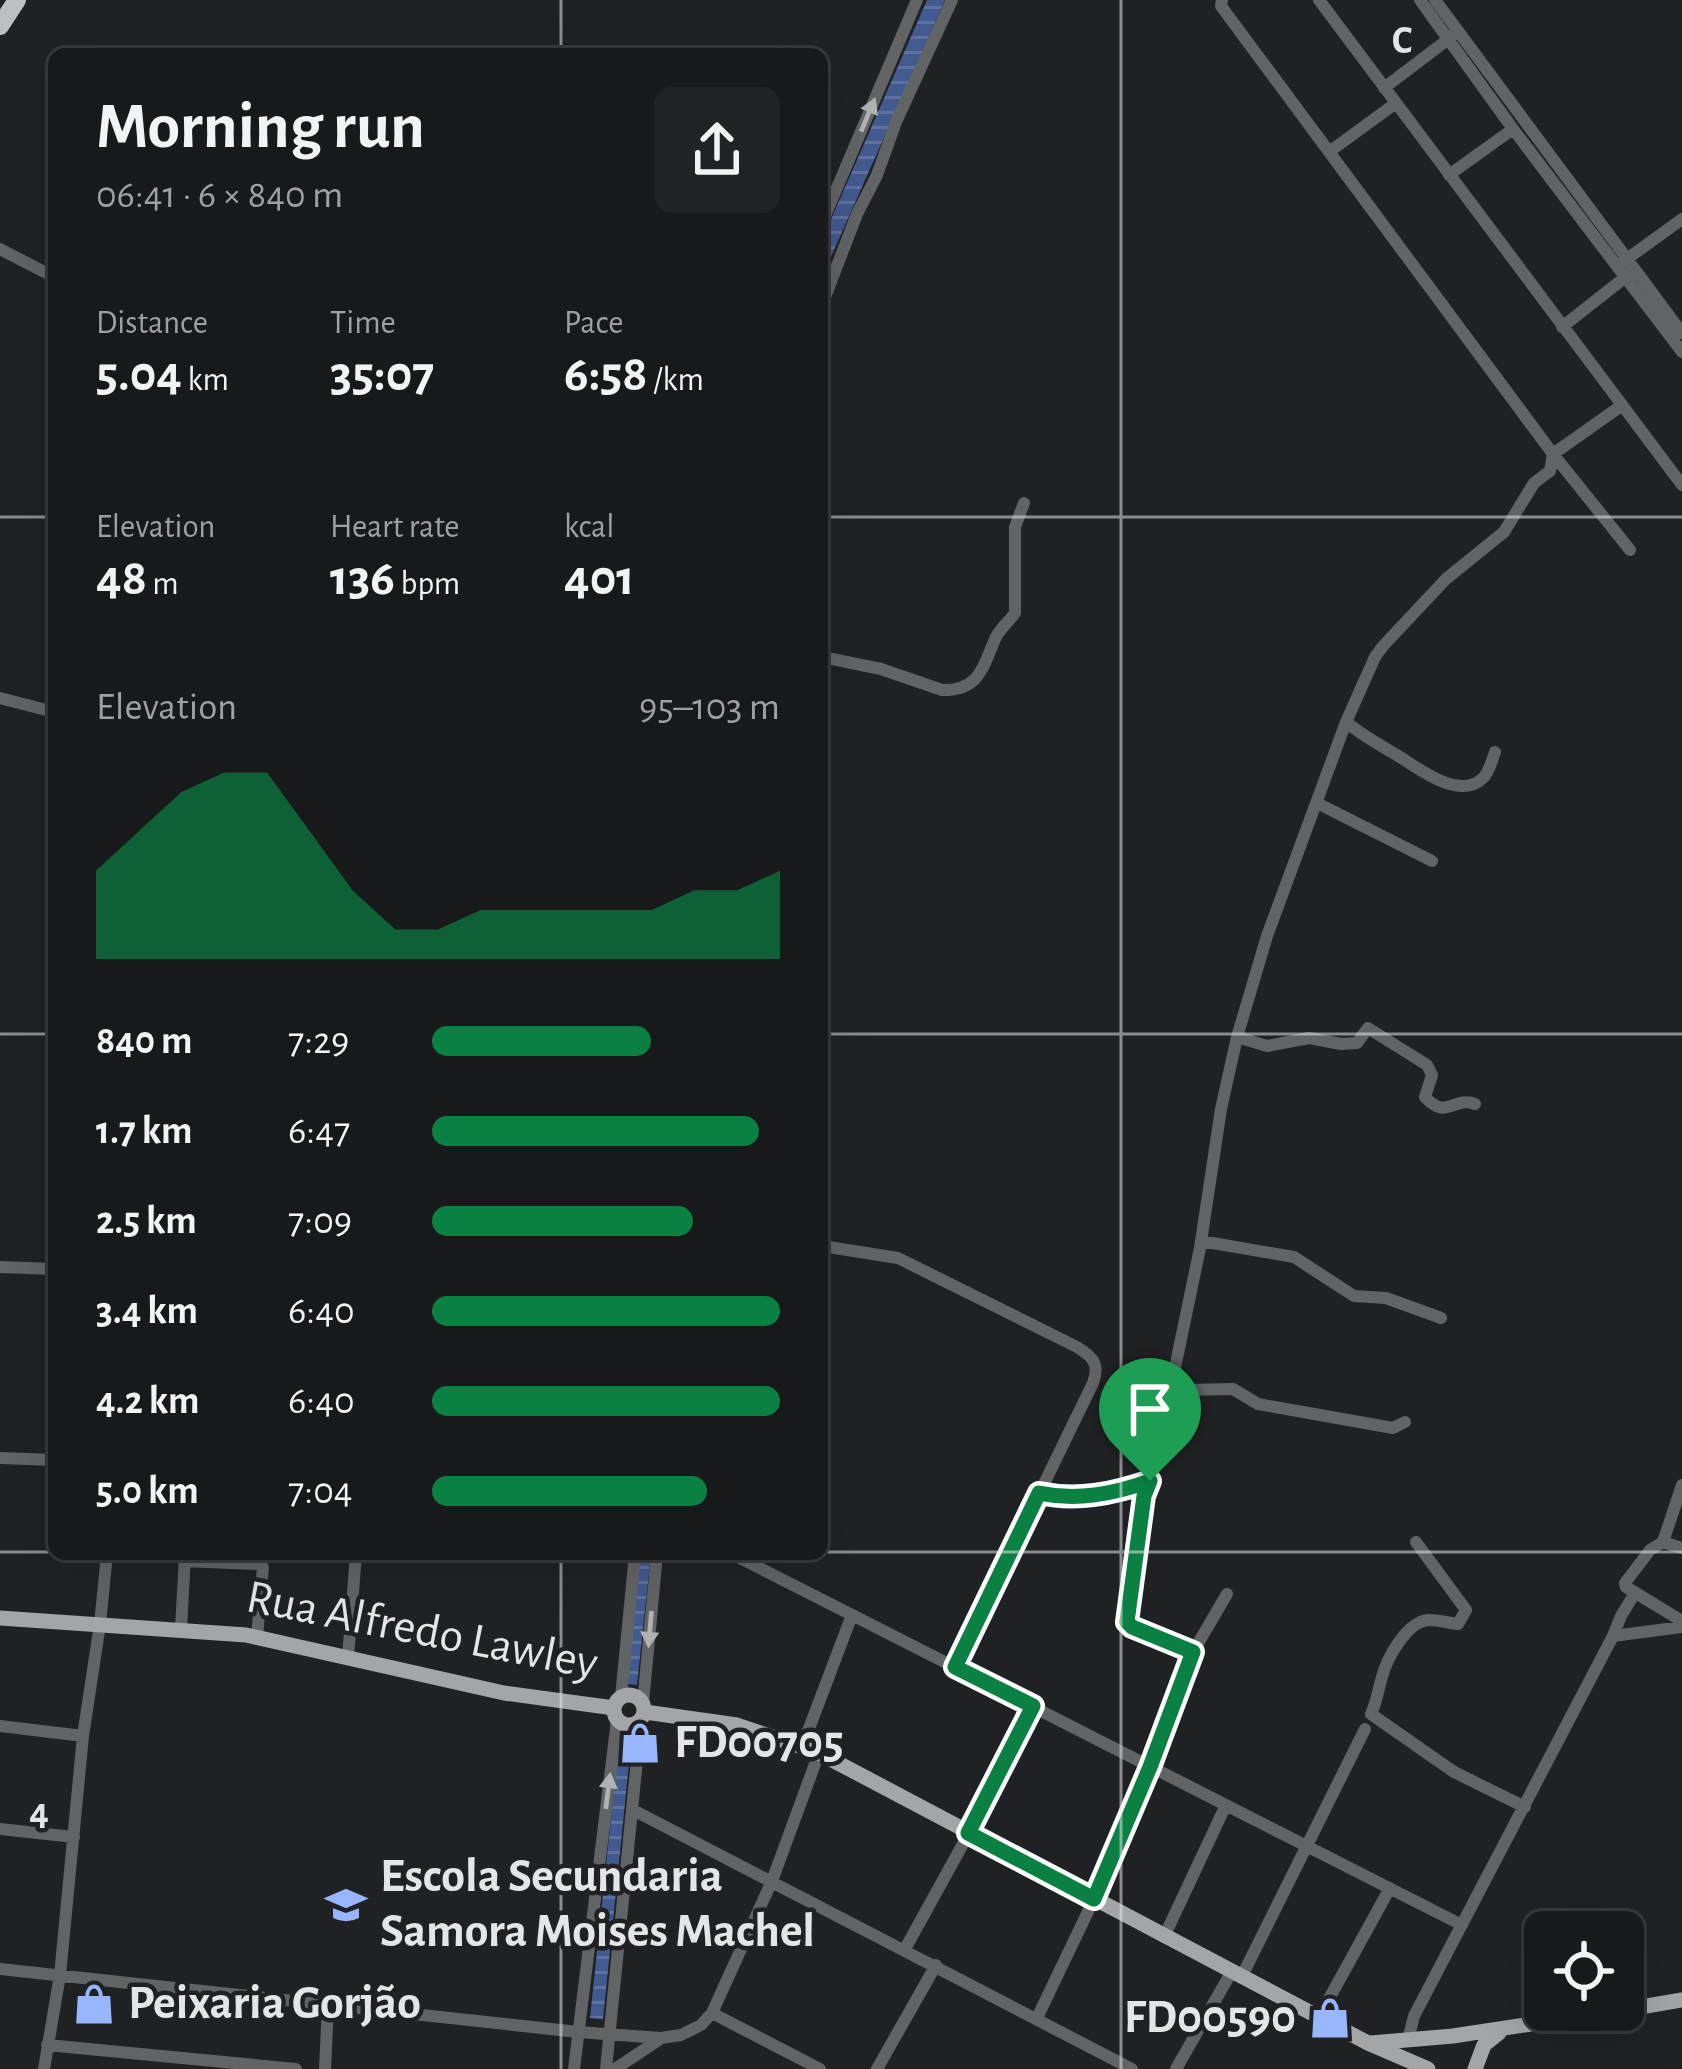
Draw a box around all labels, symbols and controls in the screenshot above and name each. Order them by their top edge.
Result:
text: C [1392,22,1412,61]
button: share [654,87,780,213]
text: Morning run [96,94,425,160]
one-way arrow [859,97,878,133]
text: 06:41 · 6 × 840 m [96,176,343,215]
text: Distance [96,307,208,340]
text: Time [330,307,396,340]
text: Pace [564,307,623,340]
text: 5.04 [96,349,182,400]
text: 35:07 [330,349,434,400]
text: 6:58 [564,349,648,400]
text: km [182,364,229,397]
text: /km [648,364,704,397]
text: Elevation [96,511,215,544]
text: Heart rate [330,511,460,544]
text: kcal [564,511,614,544]
text: 48 [96,553,147,604]
text: 136 [330,553,395,604]
text: 401 [564,553,635,604]
text: m [147,568,179,601]
text: bpm [395,568,460,601]
text: Elevation [96,688,237,727]
text: 95–103 m [639,688,780,727]
text: 840 m [96,1022,193,1061]
text: 7:29 [288,1022,349,1061]
text: 1.7 km [96,1112,193,1151]
text: 6:47 [288,1112,350,1151]
text: 2.5 km [96,1202,197,1241]
text: 7:09 [288,1202,352,1241]
text: 3.4 km [96,1292,198,1331]
text: 6:40 [288,1292,355,1331]
pin [1099,1358,1201,1481]
icon: arrive [1117,1376,1183,1442]
text: 4.2 km [96,1382,200,1421]
text: 6:40 [288,1382,355,1421]
text: 5.0 km [96,1472,199,1511]
text: 7:04 [288,1472,353,1511]
street label: Rua Alfredo Lawley [242,1573,602,1689]
one-way arrow [640,1611,659,1648]
place label: FD00705 [674,1719,844,1767]
shop icon: FD00705 [617,1720,663,1766]
one-way arrow [599,1772,618,1809]
text: 4 [29,1793,49,1832]
place label: Escola Secundaria Samora Moises Machel [380,1853,815,1956]
school or university icon: Escola Secundaria Samora Moises Machel [323,1882,369,1928]
map controls [1524,1911,1644,2031]
button: locate [1524,1911,1644,2031]
place label: Peixaria Gorjão [128,1980,421,2028]
shop icon: Peixaria Gorjão [71,1981,117,2027]
place label: FD00590 [1124,1994,1296,2042]
shop icon: FD00590 [1307,1995,1353,2041]

